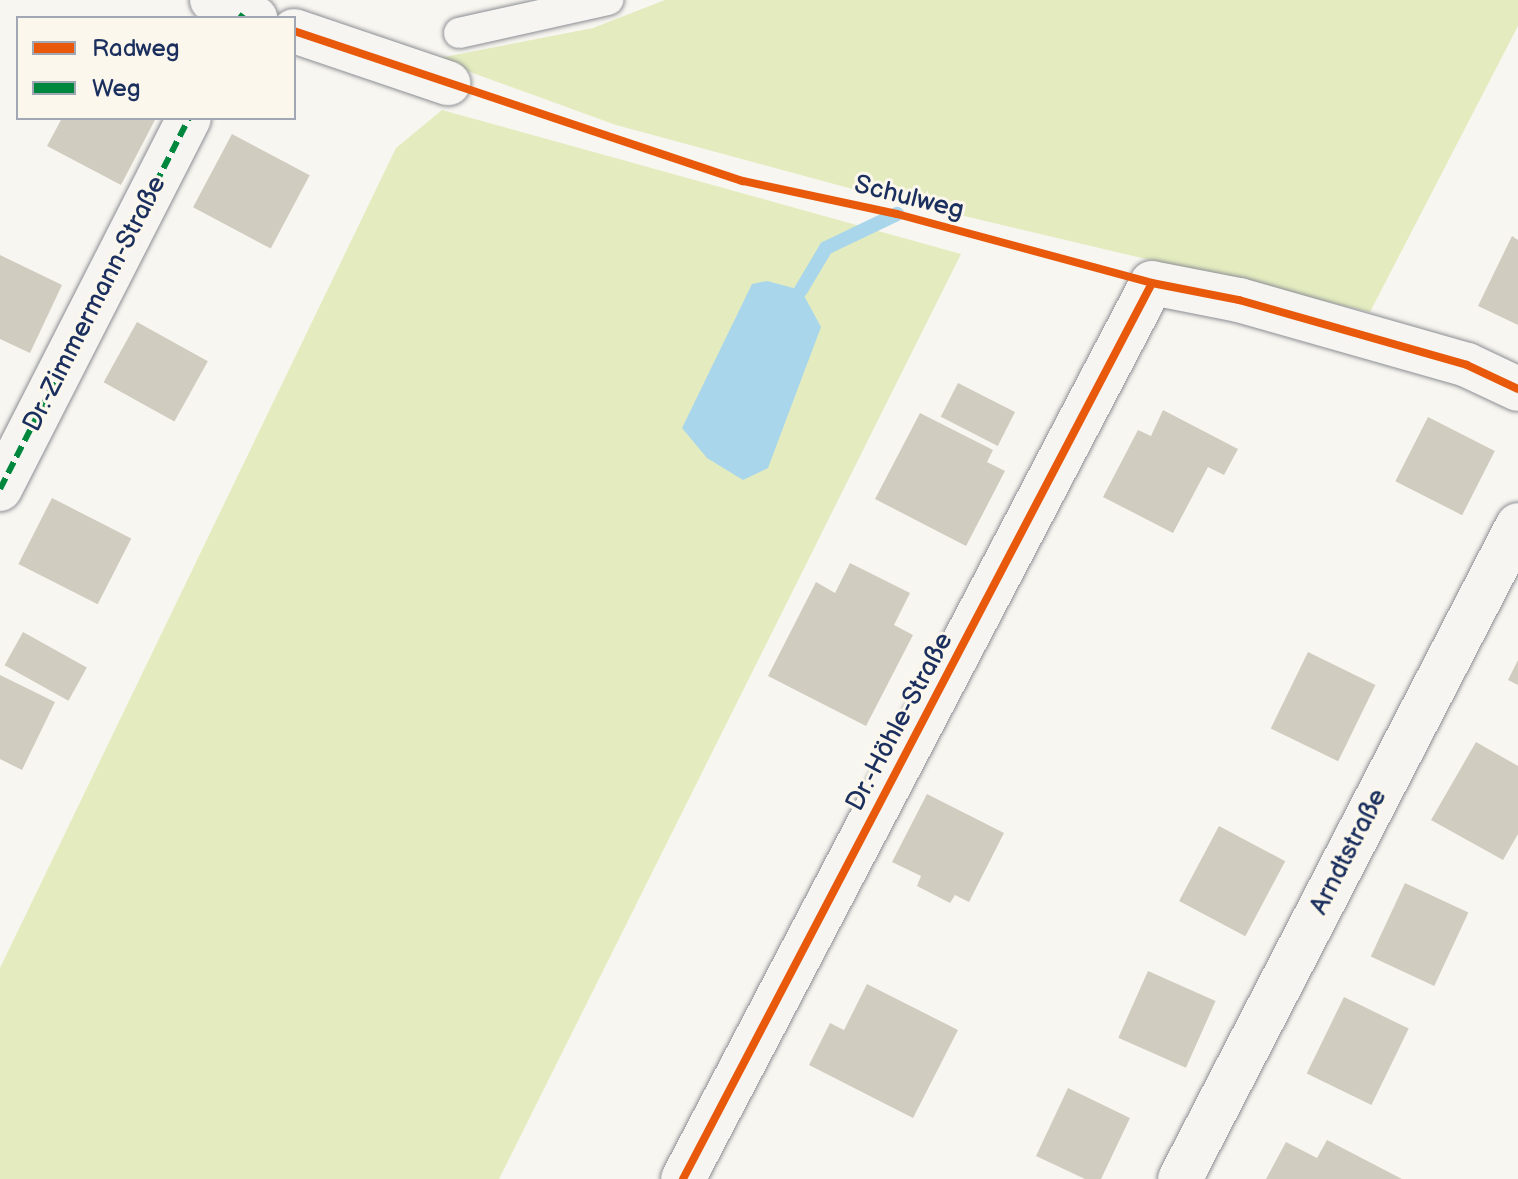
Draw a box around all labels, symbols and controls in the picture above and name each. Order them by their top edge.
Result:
legend [16,16,296,120]
text: Radweg [92,34,179,63]
text: Weg [92,74,141,103]
street label: Schulweg [851,169,967,227]
street label: Dr.-Zimmermann-Straße [17,171,173,437]
street label: Dr.-Höhle-Straße [840,628,960,816]
street label: Arndtstraße [1304,784,1394,920]

